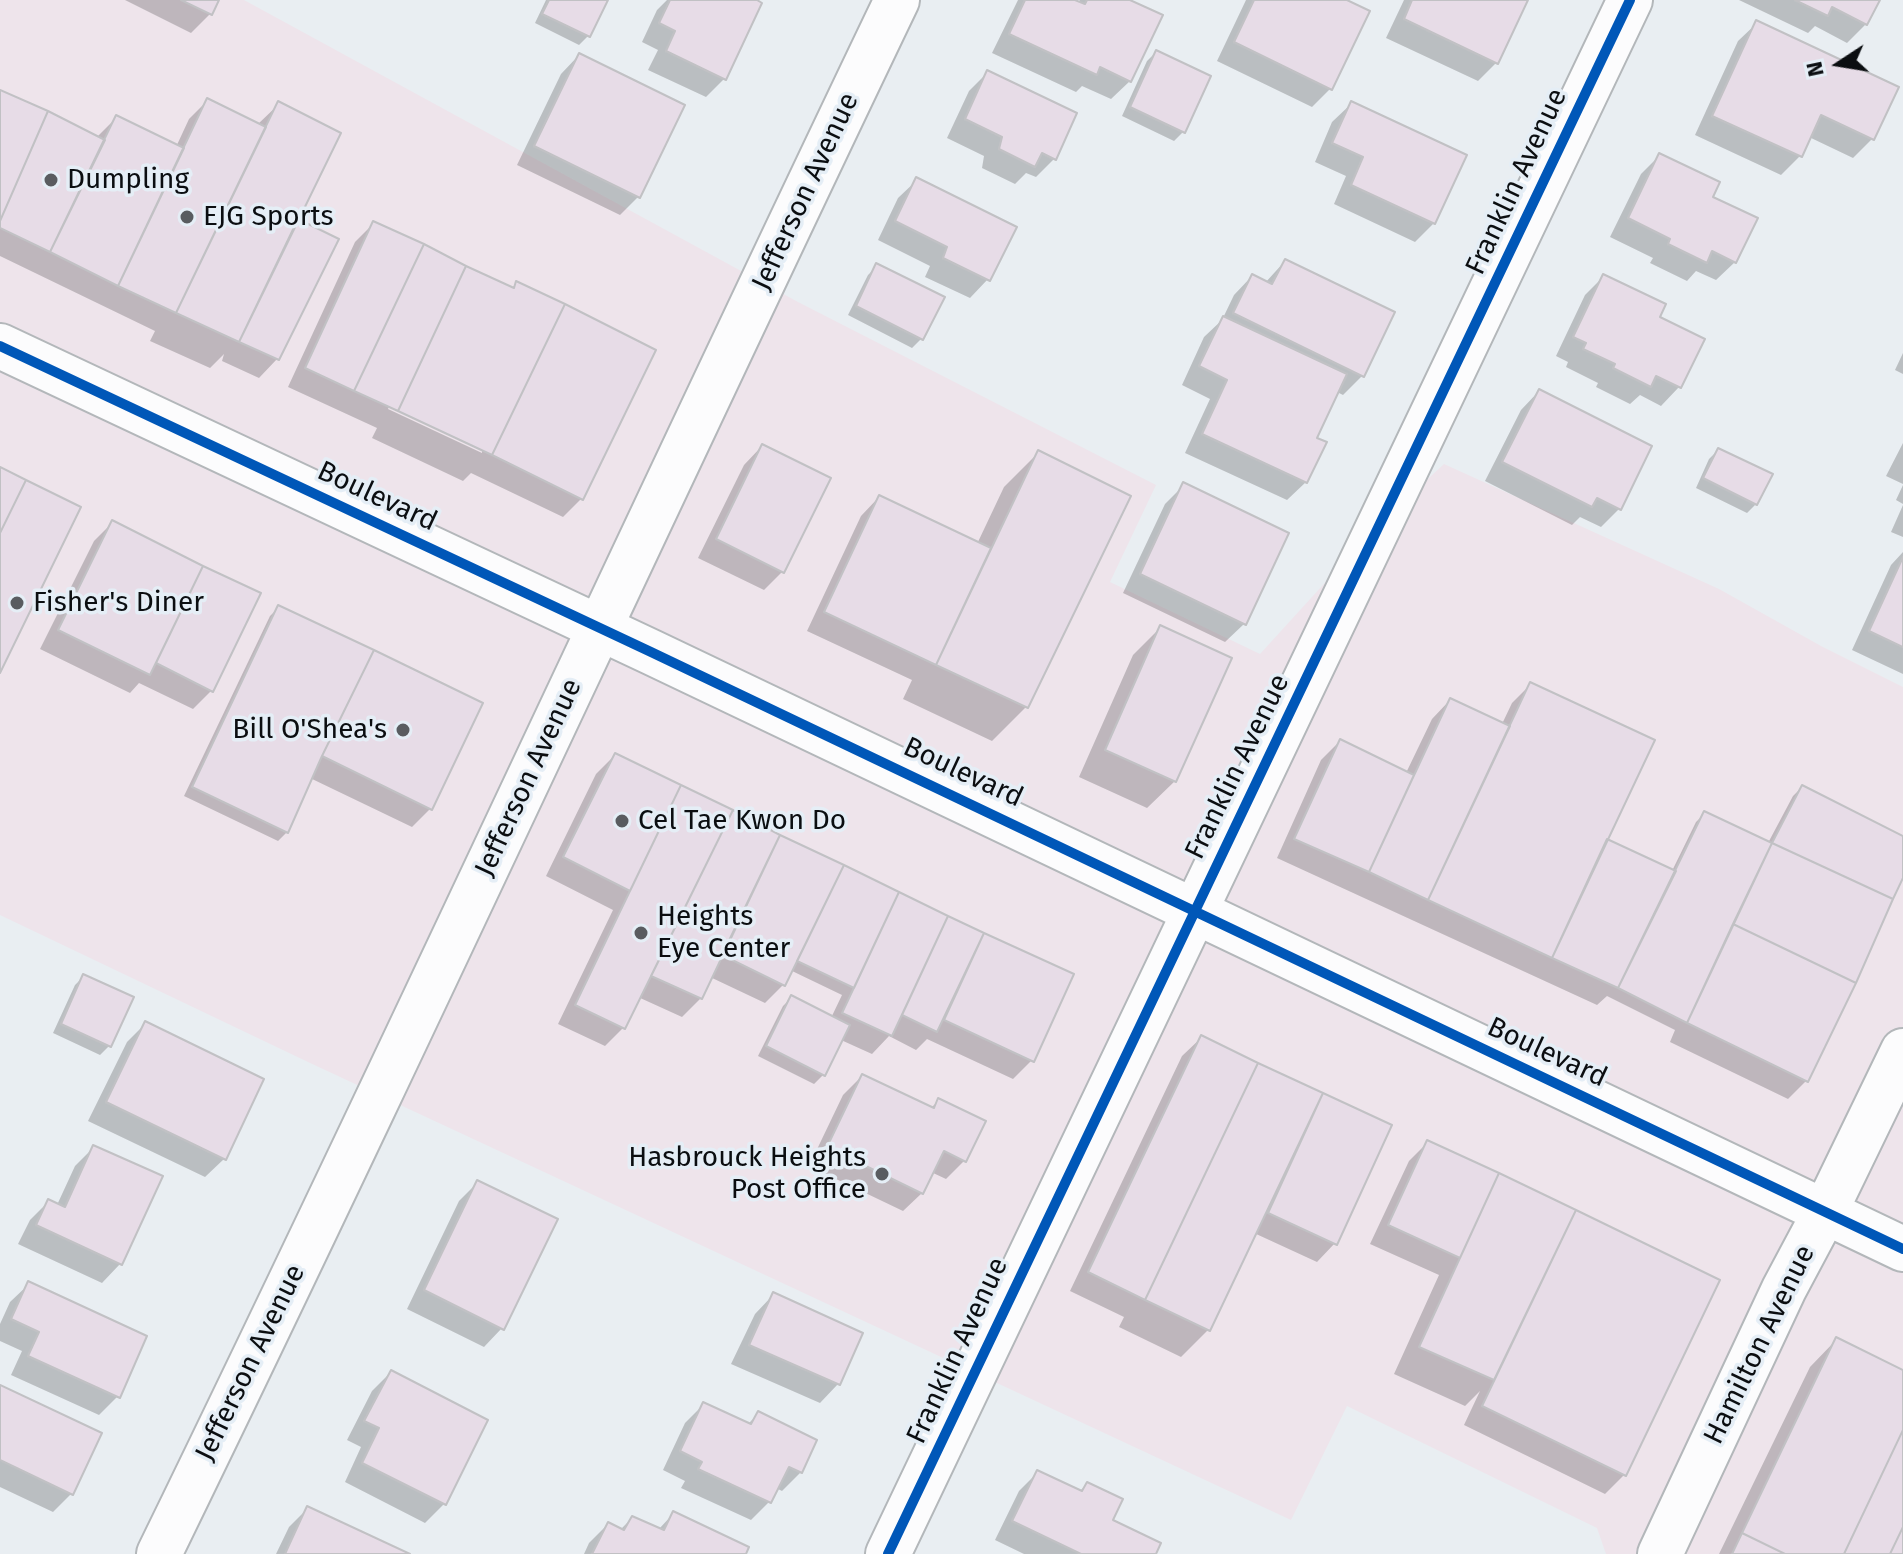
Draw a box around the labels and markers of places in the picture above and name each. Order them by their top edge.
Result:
place label: Dumpling [67,163,189,197]
marker: Dumpling [42,171,60,189]
place label: EJG Sports [203,200,334,234]
marker: EJG Sports [178,208,196,226]
place label: Fisher's Diner [33,586,204,620]
marker: Fisher's Diner [8,594,26,612]
place label: Bill O'Shea's [232,713,387,747]
marker: Bill O'Shea's [394,721,412,739]
place label: Cel Tae Kwon Do [638,804,846,838]
marker: Cel Tae Kwon Do [613,812,631,830]
place label: Heights Eye Center [657,900,790,966]
marker: Heights Eye Center [632,924,650,942]
place label: Hasbrouck Heights Post Office [628,1141,866,1207]
marker: Hasbrouck Heights Post Office [873,1165,891,1183]

